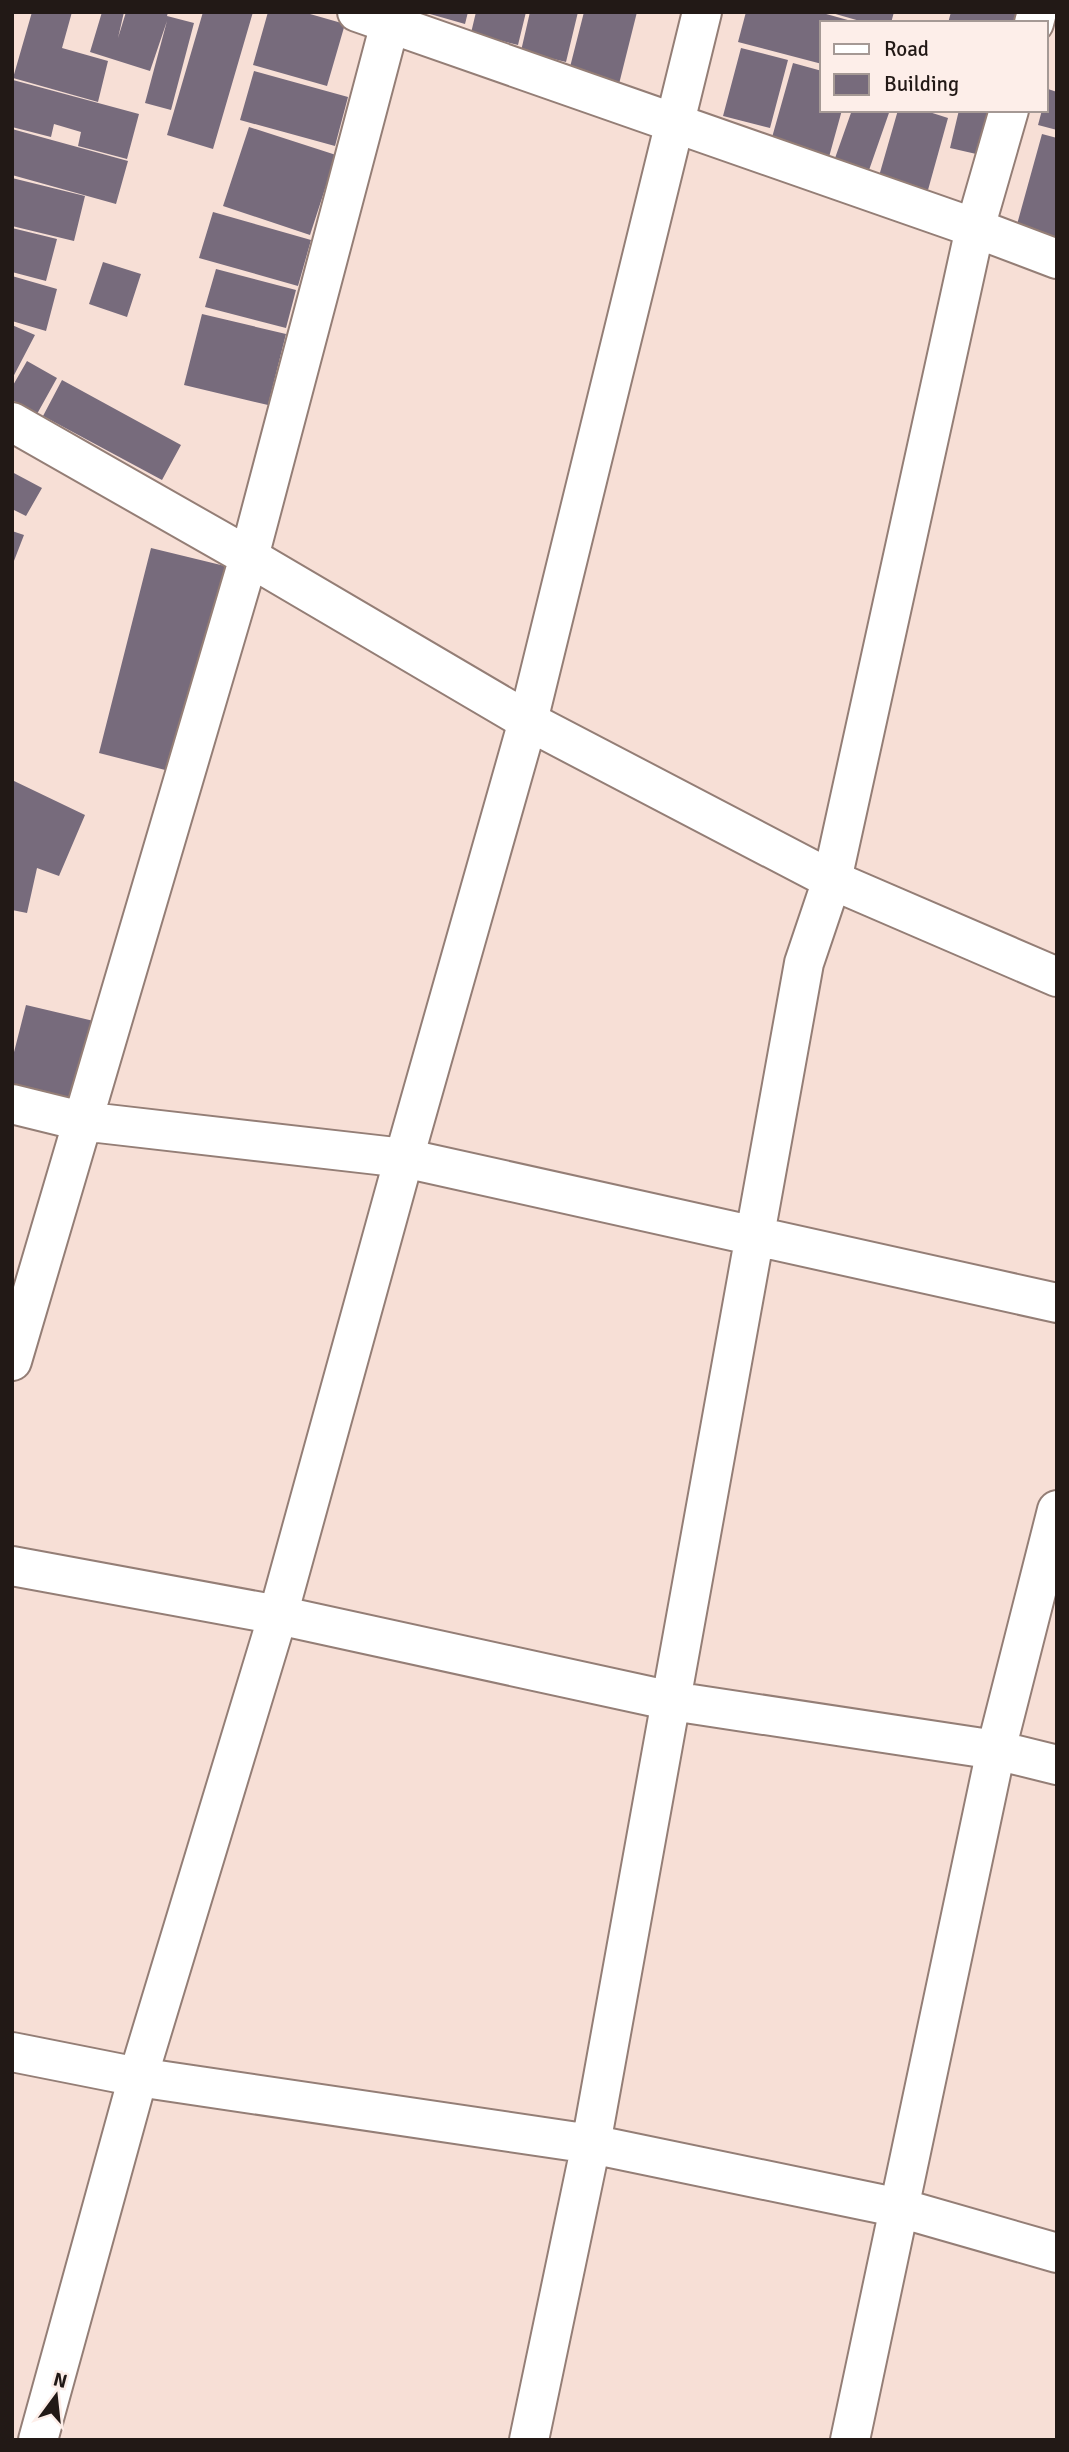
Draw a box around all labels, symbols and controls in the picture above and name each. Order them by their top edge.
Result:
legend [820,21,1048,112]
text: Road [884,36,929,62]
text: Building [884,71,959,97]
north arrow [21,2361,91,2431]
text: N [51,2367,70,2394]

